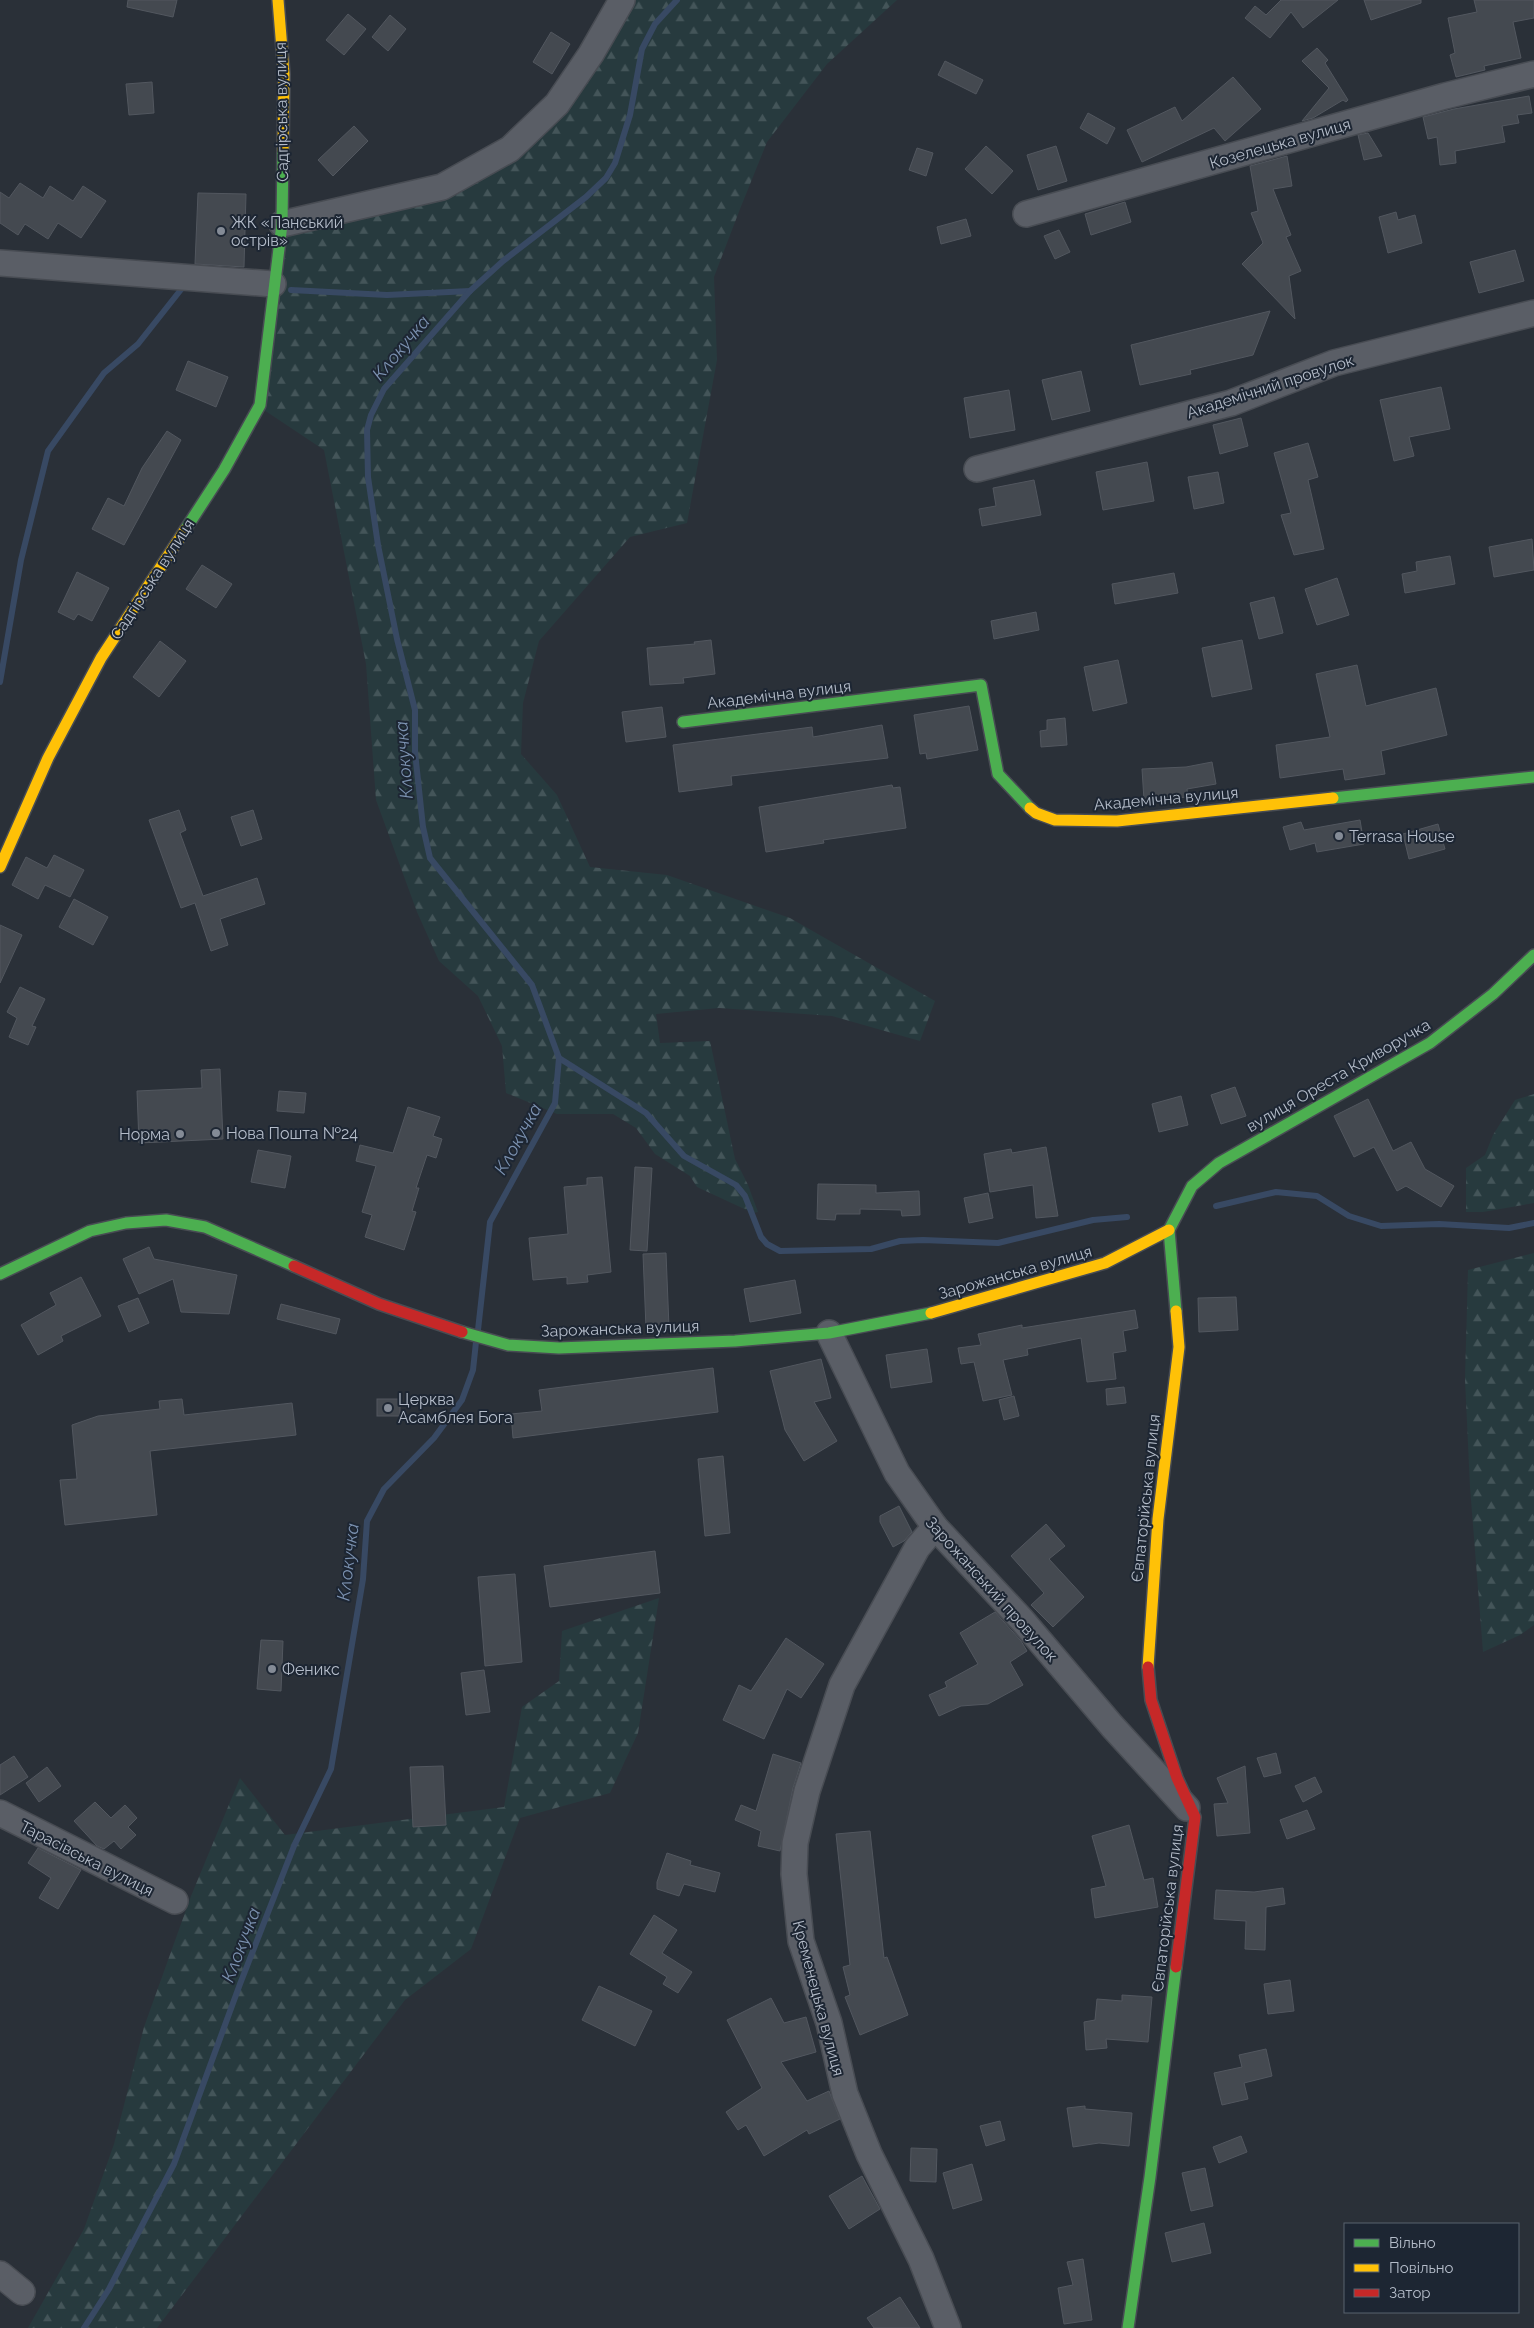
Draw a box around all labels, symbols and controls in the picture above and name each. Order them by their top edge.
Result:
street label: Садгірська вулиця [271,42,292,182]
street label: Козелецька вулиця [1207,114,1353,173]
place label: ЖК «Панський острів» [231,213,343,250]
marker: ЖК «Панський острів» [215,225,227,237]
water label: Клокучка [368,311,434,384]
street label: Академічний провулок [1184,350,1356,422]
street label: Садгірська вулиця [106,515,198,643]
street label: Академічна вулиця [706,676,852,713]
water label: Клокучка [390,720,417,800]
street label: Академічна вулиця [1093,783,1239,814]
place label: Terrasa House [1349,827,1455,846]
marker: Terrasa House [1333,830,1345,842]
street label: вулиця Ореста Криворучка [1243,1015,1433,1136]
water label: Клокучка [489,1099,546,1178]
place label: Нова Пошта №24 [226,1124,358,1143]
place label: Норма [119,1125,170,1144]
marker: Нова Пошта №24 [210,1127,222,1139]
marker: Норма [174,1128,186,1140]
street label: Зарожанська вулиця [936,1241,1094,1303]
street label: Зарожанська вулиця [540,1316,700,1341]
place label: Церква Асамблея Бога [398,1390,513,1427]
marker: Церква Асамблея Бога [382,1402,394,1414]
street label: Євпаторійська вулиця [1127,1413,1164,1583]
street label: Зарожанський провулок [922,1513,1062,1666]
water label: Клокучка [332,1522,363,1602]
place label: Феникс [282,1660,340,1679]
marker: Феникс [266,1663,278,1675]
street label: Тарасівська вулиця [17,1817,157,1900]
street label: Євпаторійська вулиця [1148,1823,1187,1993]
water label: Клокучка [217,1904,264,1985]
street label: Кременецька вулиця [789,1918,848,2078]
legend [1344,2223,1519,2313]
text: Вільно [1389,2234,1436,2252]
text: Повільно [1389,2259,1454,2277]
text: Затор [1389,2284,1431,2302]

